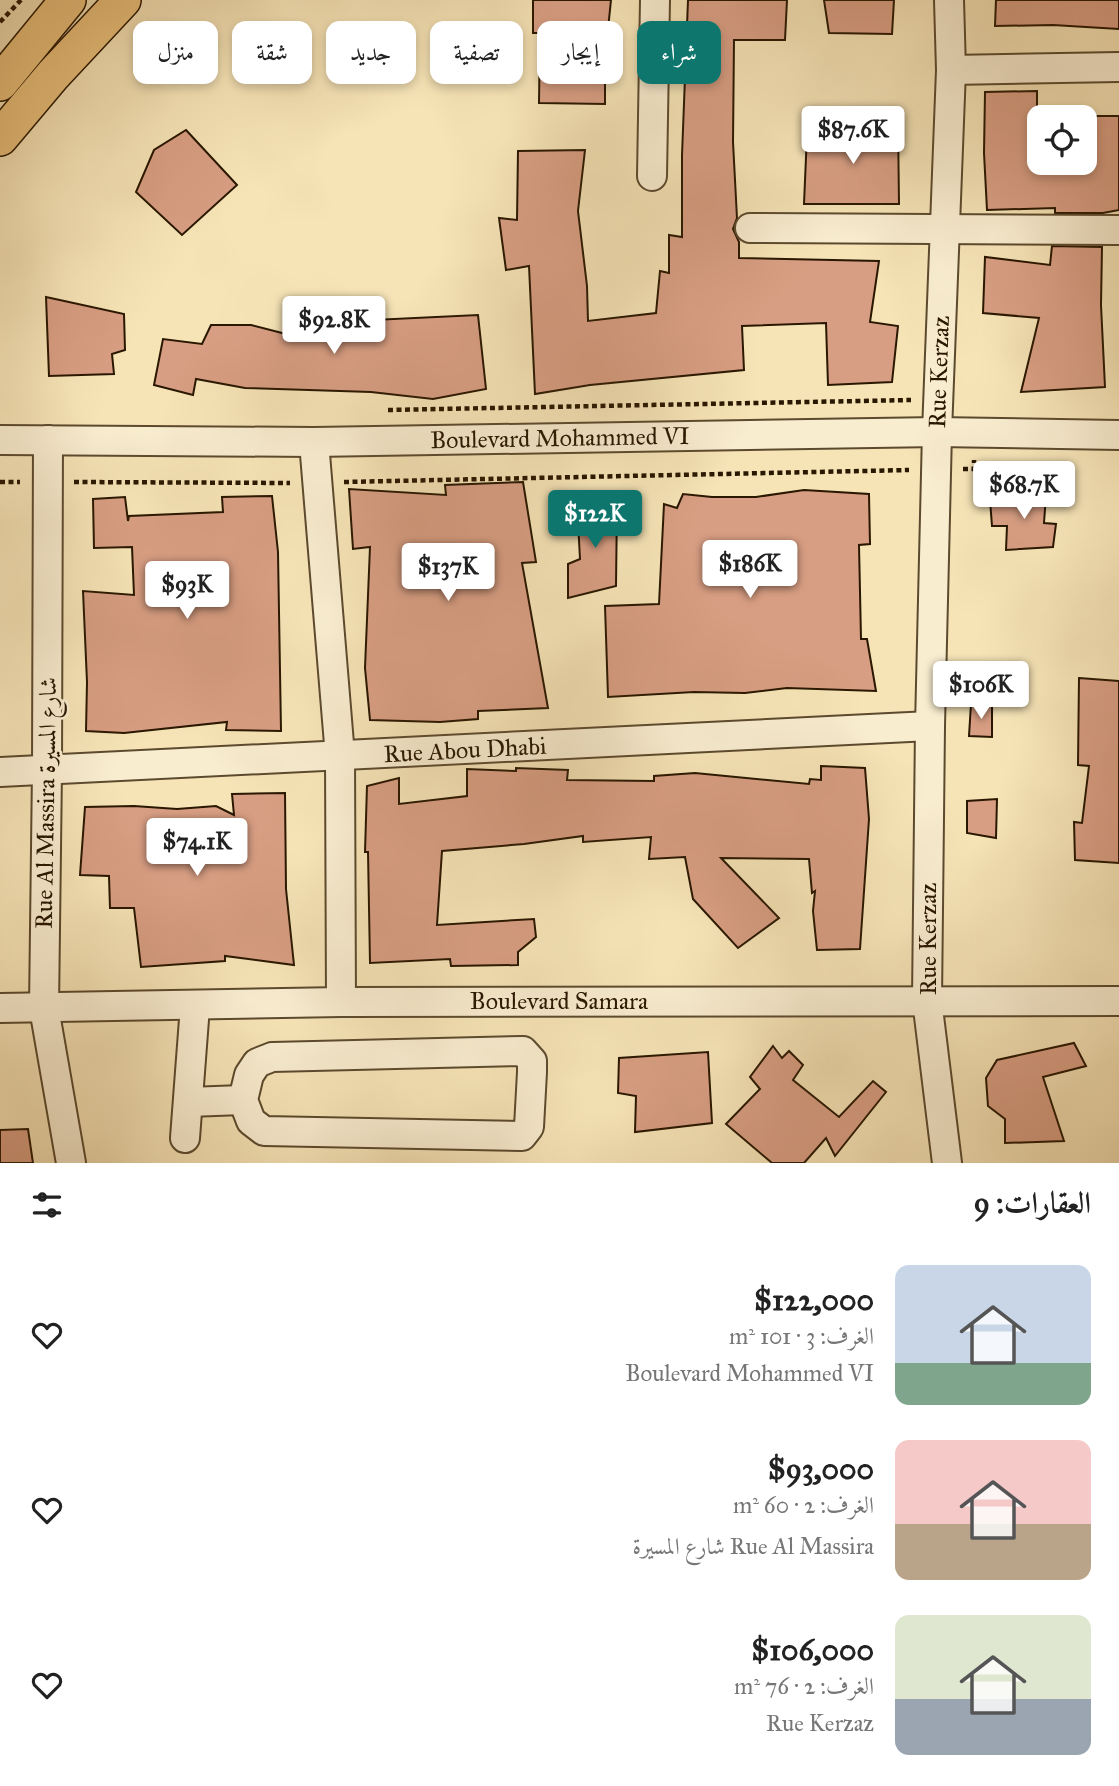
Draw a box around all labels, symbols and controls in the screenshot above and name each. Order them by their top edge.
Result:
chip: منزل [133,21,218,84]
chip: شقة [232,21,312,84]
chip: جديد [326,21,416,84]
chip: تصفية [430,21,523,84]
chip: إيجار [537,21,623,84]
chip: شراء [637,21,721,84]
map controls [1027,105,1097,175]
button: locate [1027,105,1097,175]
pin: $87.6K [796,106,910,166]
text: $87.6K [818,115,888,143]
pin: $92.8K [277,296,391,356]
text: $92.8K [298,305,370,333]
street label: Rue Kerzaz [922,315,956,429]
street label: Boulevard Mohammed VI [430,421,690,455]
pin: $68.7K [967,462,1081,521]
text: $68.7K [989,470,1059,498]
pin: $122K [546,490,644,550]
text: $122K [564,499,626,527]
pin: $186K [701,540,799,600]
pin: $137K [399,544,497,603]
text: $186K [718,549,782,577]
text: $137K [418,552,478,580]
pin: $93K [146,562,228,621]
text: $93K [161,570,213,598]
pin: $106K [932,662,1030,721]
text: $106K [949,670,1013,698]
street label: Rue Al Massira شارع المسيرة [29,677,68,929]
street label: Rue Abou Dhabi [383,731,548,769]
pin: $74.1K [140,818,254,878]
text: $74.1K [162,827,232,855]
street label: Rue Kerzaz [913,883,943,995]
street label: Boulevard Samara [470,986,649,1016]
text: العقارات: 9 [974,1185,1091,1221]
icon: filters [28,1186,66,1224]
text: $122,000 [754,1282,874,1318]
icon: home [951,1293,1035,1377]
icon: heart [28,1316,66,1354]
text: الغرف: 3 · 101 m² [729,1322,874,1350]
text: Boulevard Mohammed VI [625,1359,874,1387]
text: $93,000 [768,1451,874,1487]
icon: home [951,1468,1035,1552]
icon: heart [28,1491,66,1529]
text: الغرف: 2 · 60 m² [733,1491,874,1519]
text: Rue Al Massira شارع المسيرة [633,1532,874,1560]
text: $106,000 [751,1632,874,1668]
icon: home [951,1643,1035,1727]
icon: heart [28,1666,66,1704]
text: الغرف: 2 · 76 m² [734,1672,874,1700]
text: Rue Kerzaz [766,1709,874,1737]

